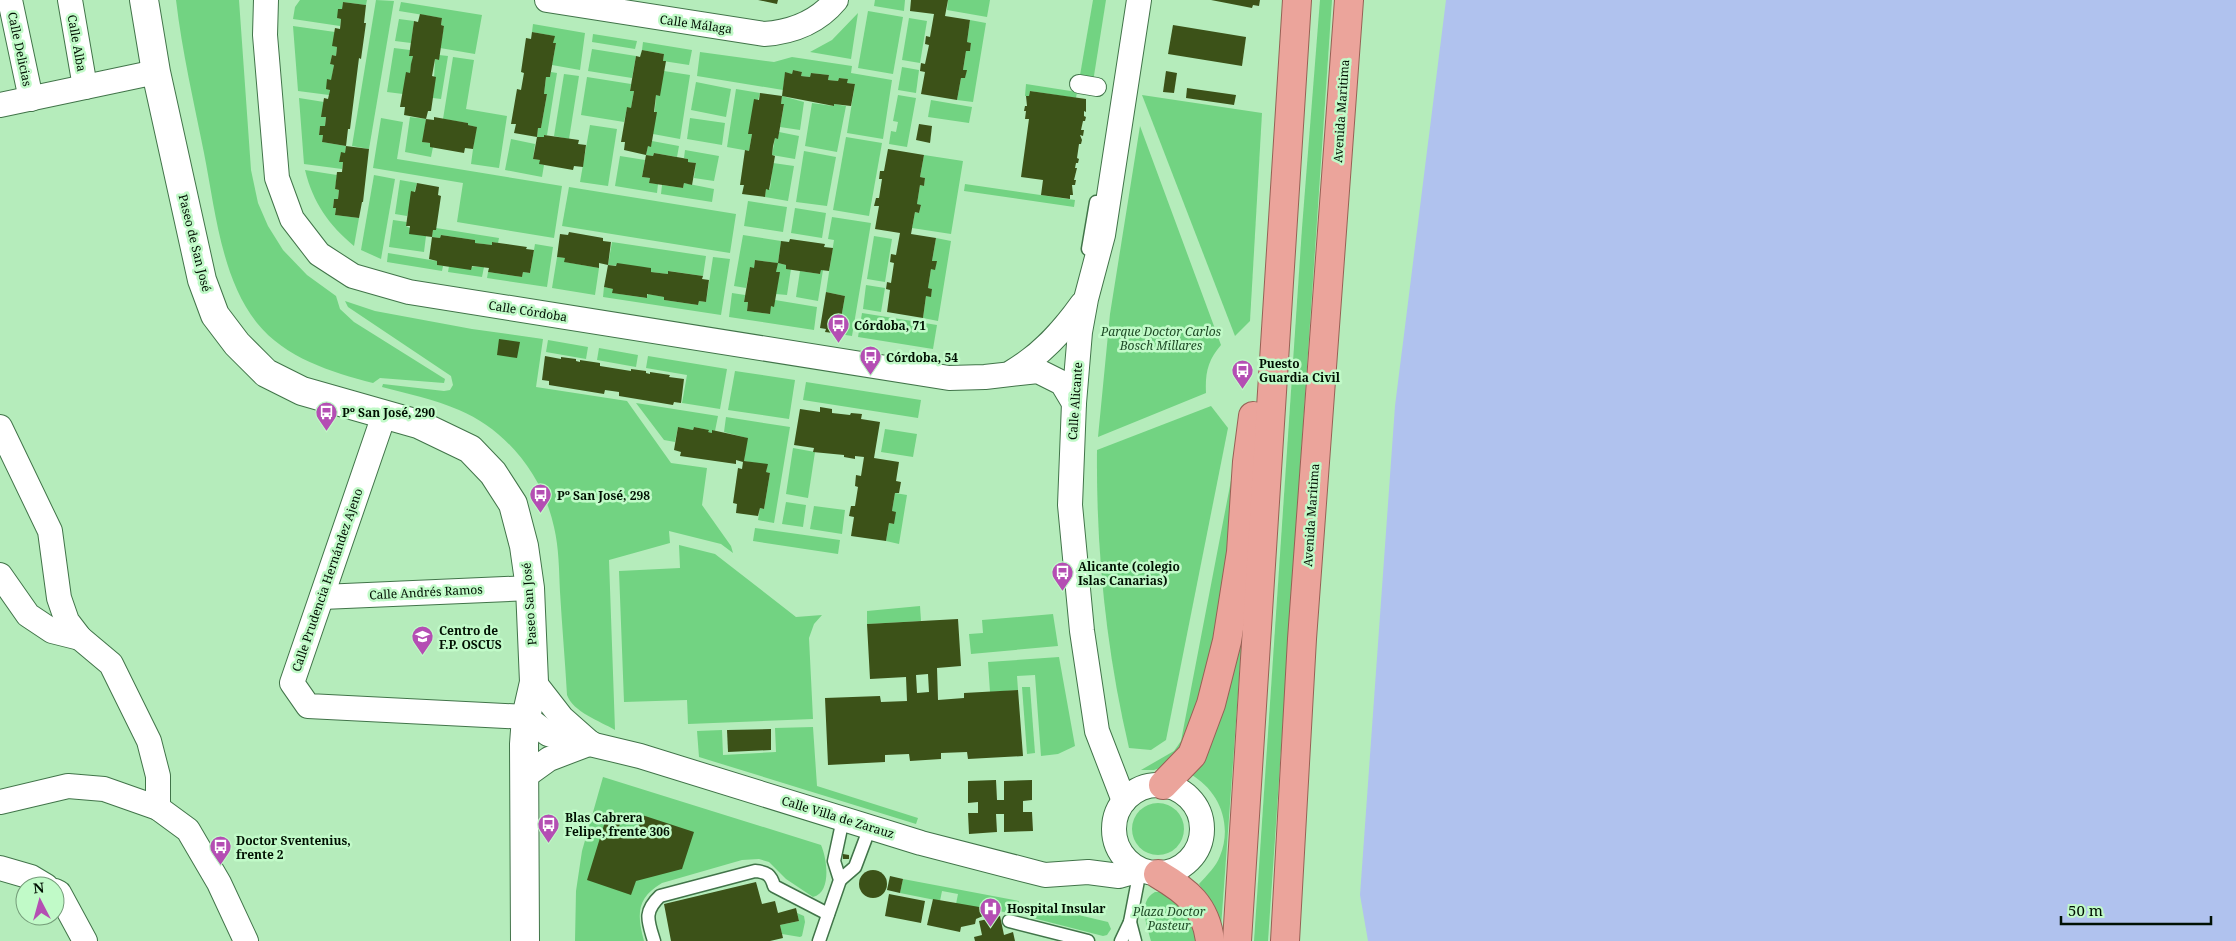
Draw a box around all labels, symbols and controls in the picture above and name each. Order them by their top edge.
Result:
street label: Calle Delicias [4,10,36,88]
street label: Calle Málaga [659,11,733,38]
street label: Calle Alba [64,13,90,73]
street label: Avenida Maritima [1329,58,1353,163]
street label: Paseo de San José [175,192,215,294]
street label: Calle Córdoba [487,296,569,326]
bus stop icon: Córdoba, 71 [826,313,850,344]
place label: Córdoba, 71 [854,317,926,334]
park label: Parque Doctor Carlos Bosch Millares [1100,323,1222,354]
bus stop icon: Córdoba, 54 [858,345,882,376]
place label: Córdoba, 54 [886,349,958,366]
place label: Puesto Guardia Civil [1259,355,1341,386]
bus stop icon: Puesto Guardia Civil [1231,358,1255,389]
street label: Calle Alicante [1064,361,1086,441]
bus stop icon: Pº San José, 290 [314,400,338,431]
place label: Pº San José, 290 [342,404,435,421]
street label: Avenida Maritima [1299,462,1323,567]
bus stop icon: Pº San José, 298 [529,483,553,514]
street label: Calle Prudencia Hernández Ajeno [288,486,366,674]
place label: Pº San José, 298 [557,487,650,504]
place label: Alicante (colegio Islas Canarias) [1078,558,1180,589]
bus stop icon: Alicante (colegio Islas Canarias) [1050,561,1074,592]
street label: Paseo San José [518,562,540,646]
street label: Calle Andrés Ramos [369,581,483,603]
place label: Centro de F.P. OSCUS [439,622,502,653]
school or university icon: Centro de F.P. OSCUS [411,625,435,656]
street label: Calle Villa de Zarauz [780,792,896,842]
place label: Blas Cabrera Felipe, frente 306 [565,809,670,840]
bus stop icon: Blas Cabrera Felipe, frente 306 [537,812,561,843]
place label: Doctor Sventenius, frente 2 [236,832,351,863]
bus stop icon: Doctor Sventenius, frente 2 [208,835,232,866]
north arrow [15,876,65,926]
text: N [32,878,45,898]
scale bar [2061,894,2211,926]
hospital icon: Hospital Insular [979,896,1003,927]
place label: Hospital Insular [1007,900,1106,917]
text: 50 m [2068,900,2103,920]
park label: Plaza Doctor Pasteur [1132,903,1206,934]

